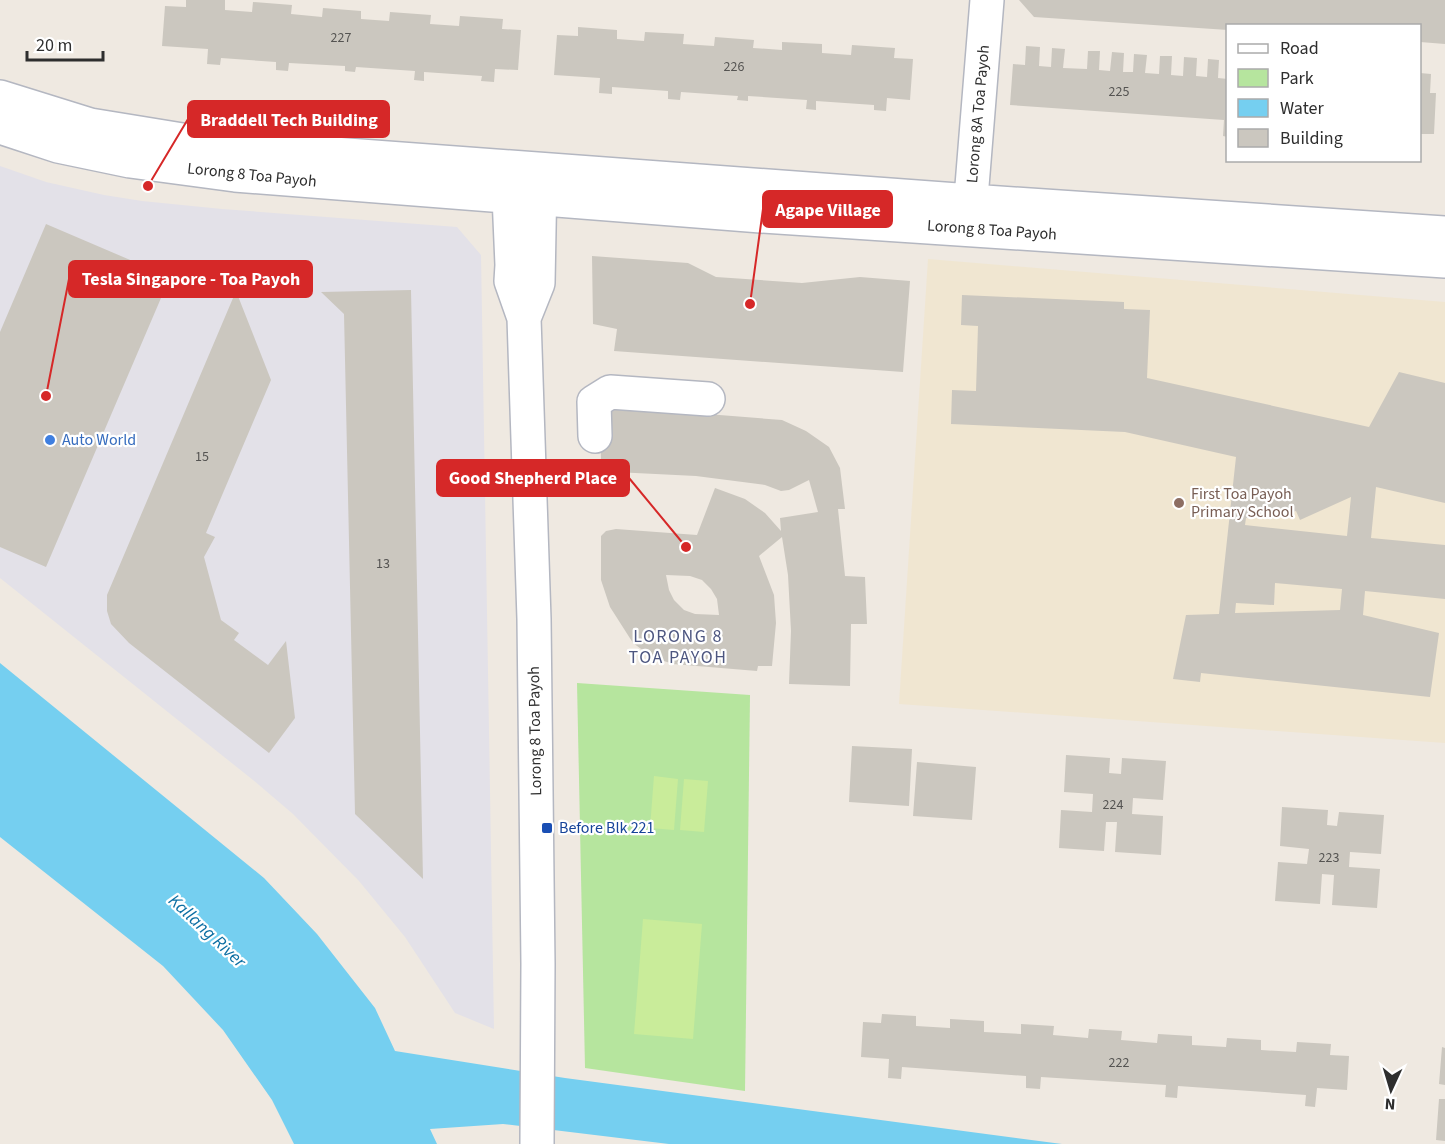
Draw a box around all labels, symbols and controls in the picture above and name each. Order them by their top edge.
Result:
scale bar [27,24,104,62]
legend [1226,24,1421,162]
house number: 227 [331,28,351,48]
text: 20 m [36,33,72,58]
text: Road [1280,36,1319,61]
street label: Lorong 8A Toa Payoh [961,44,995,184]
house number: 226 [724,57,744,77]
text: Park [1280,66,1314,91]
house number: 225 [1109,82,1129,102]
text: Water [1280,96,1324,121]
callout: Braddell Tech Building [188,101,389,137]
text: Braddell Tech Building [200,108,378,133]
text: Building [1280,126,1343,151]
street label: Lorong 8 Toa Payoh [186,157,318,193]
callout: Agape Village [763,191,892,227]
text: Agape Village [774,198,881,223]
street label: Lorong 8 Toa Payoh [926,214,1058,246]
callout: Tesla Singapore - Toa Payoh [69,261,312,297]
text: Tesla Singapore - Toa Payoh [82,267,300,292]
place label: Auto World [62,429,136,451]
marker: Auto World [43,433,57,447]
house number: 15 [195,447,209,467]
callout: Good Shepherd Place [437,460,629,496]
text: Good Shepherd Place [449,466,617,491]
place label: First Toa Payoh Primary School [1191,483,1293,523]
marker: First Toa Payoh Primary School [1172,496,1186,510]
house number: 13 [376,554,390,574]
district label: LORONG 8 TOA PAYOH [629,624,727,670]
street label: Lorong 8 Toa Payoh [523,666,547,796]
house number: 224 [1103,795,1123,815]
place label: Before Blk 221 [559,817,655,839]
marker: Before Blk 221 [540,821,554,835]
house number: 223 [1319,848,1339,868]
water label: Kallang River [163,889,252,974]
house number: 222 [1109,1053,1129,1073]
north arrow [1361,1060,1421,1120]
text: N [1384,1093,1396,1115]

